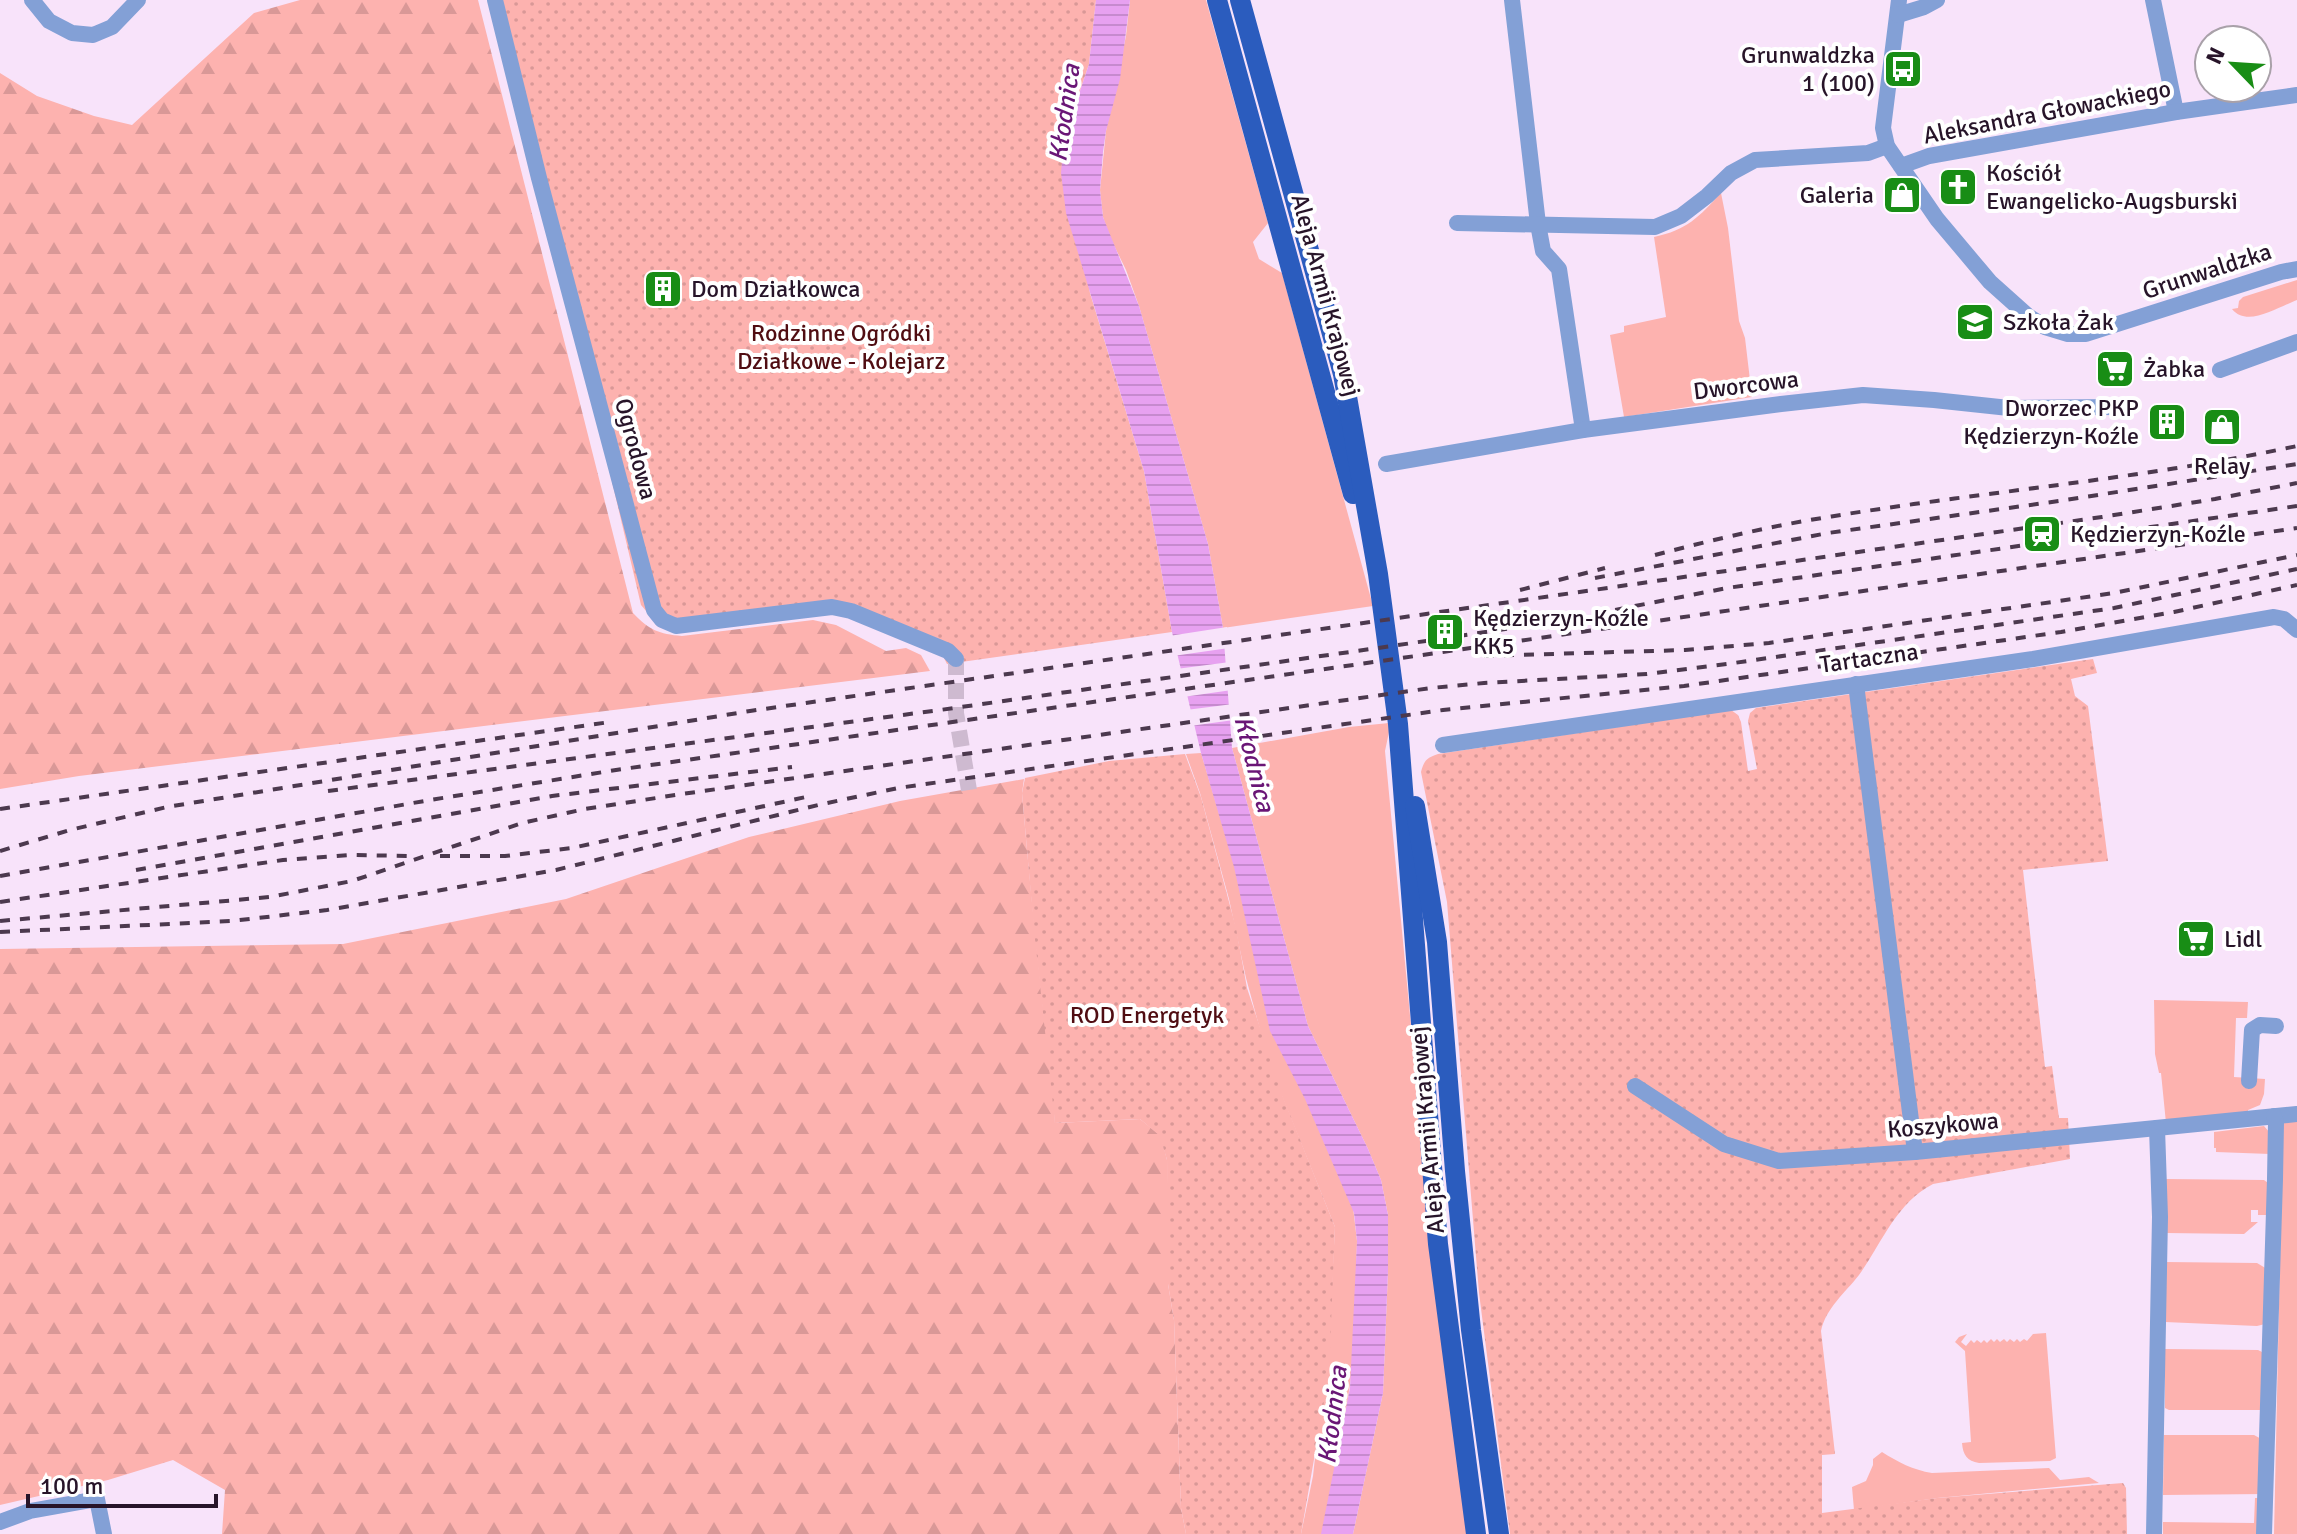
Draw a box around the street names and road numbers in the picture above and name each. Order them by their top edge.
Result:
street label: Aleksandra Głowackiego [1921,73,2173,151]
street label: Aleja Armii Krajowej [1285,191,1367,399]
street label: Grunwaldzka [2139,236,2275,306]
street label: Dworcowa [1692,364,1800,406]
street label: Ogrodowa [608,395,664,503]
street label: Tartaczna [1818,636,1920,680]
street label: Aleja Armii Krajowej [1403,1025,1451,1235]
street label: Koszykowa [1886,1105,2000,1145]

